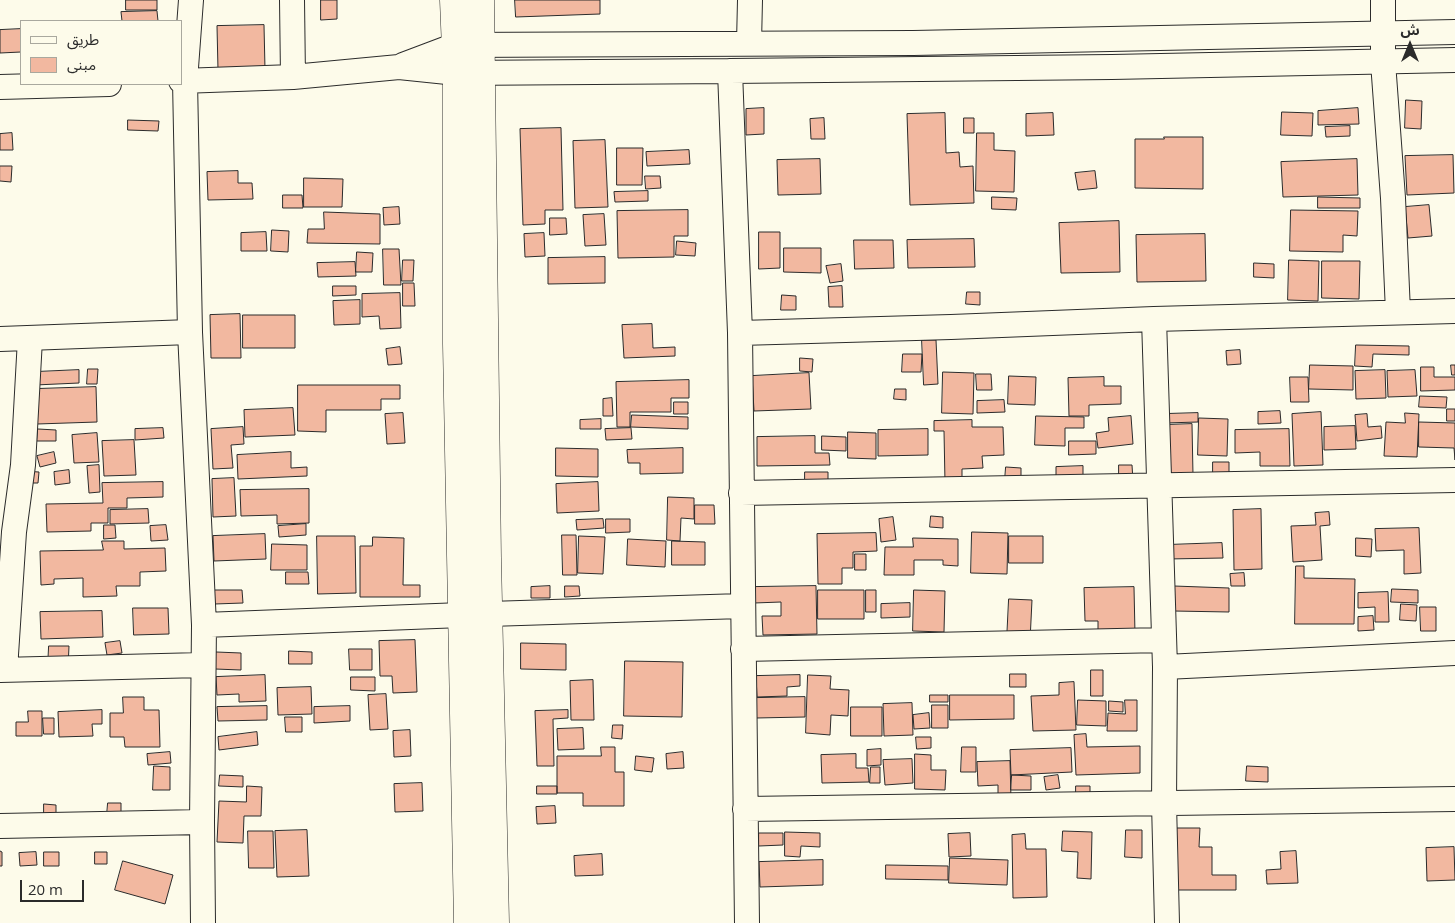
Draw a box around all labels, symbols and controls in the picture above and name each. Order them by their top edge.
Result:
legend [20,20,182,85]
north arrow [1385,20,1435,70]
text: ش [1400,20,1420,39]
text: طريق [67,29,99,49]
text: مبنى [67,54,96,74]
scale bar [22,870,86,902]
text: 20 m [28,879,63,899]

